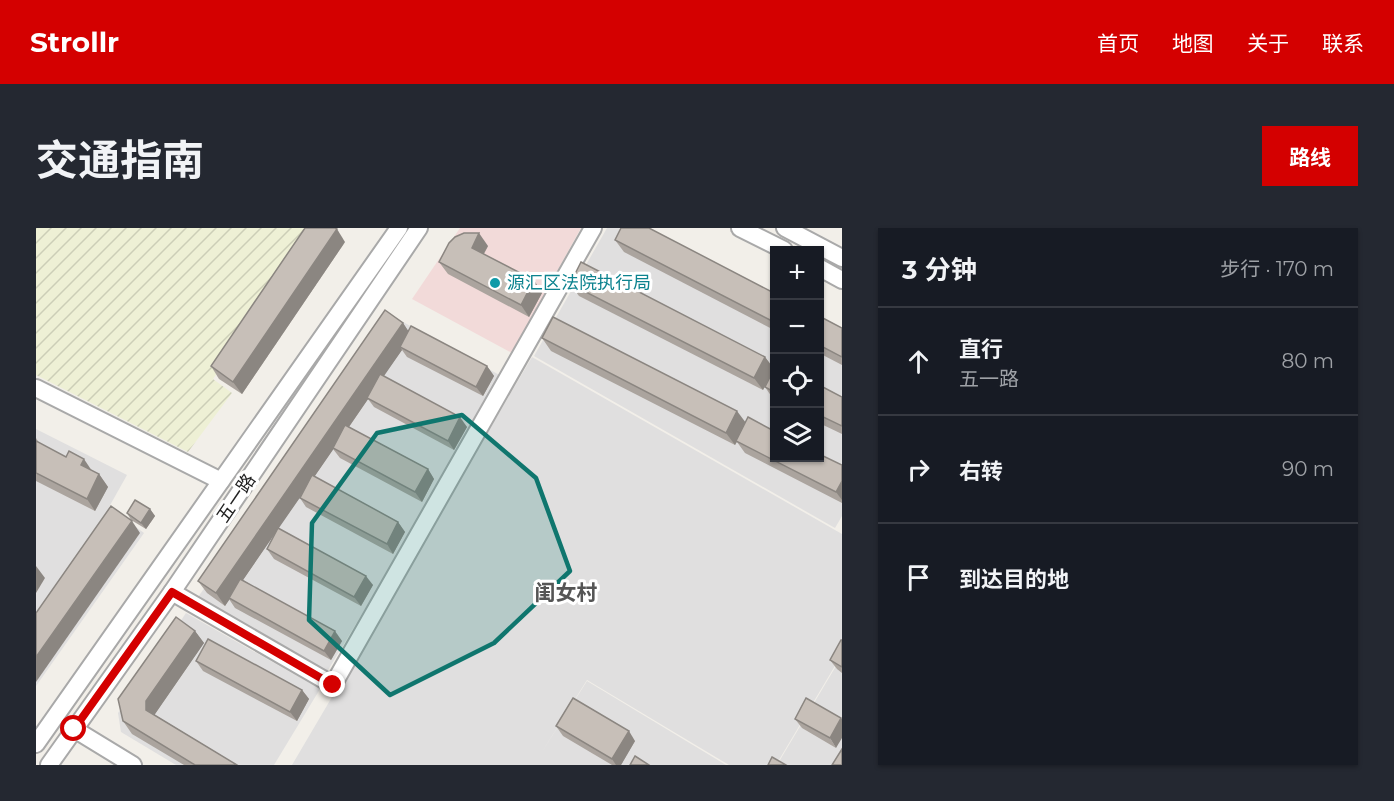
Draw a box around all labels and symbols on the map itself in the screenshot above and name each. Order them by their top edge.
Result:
place label: 源汇区法院执行局 [507,272,651,294]
marker: 源汇区法院执行局 [488,276,502,290]
street label: 五一路 [212,469,260,527]
district label: 闺女村 [535,580,598,605]
route end [319,671,345,697]
route start [60,715,86,741]

